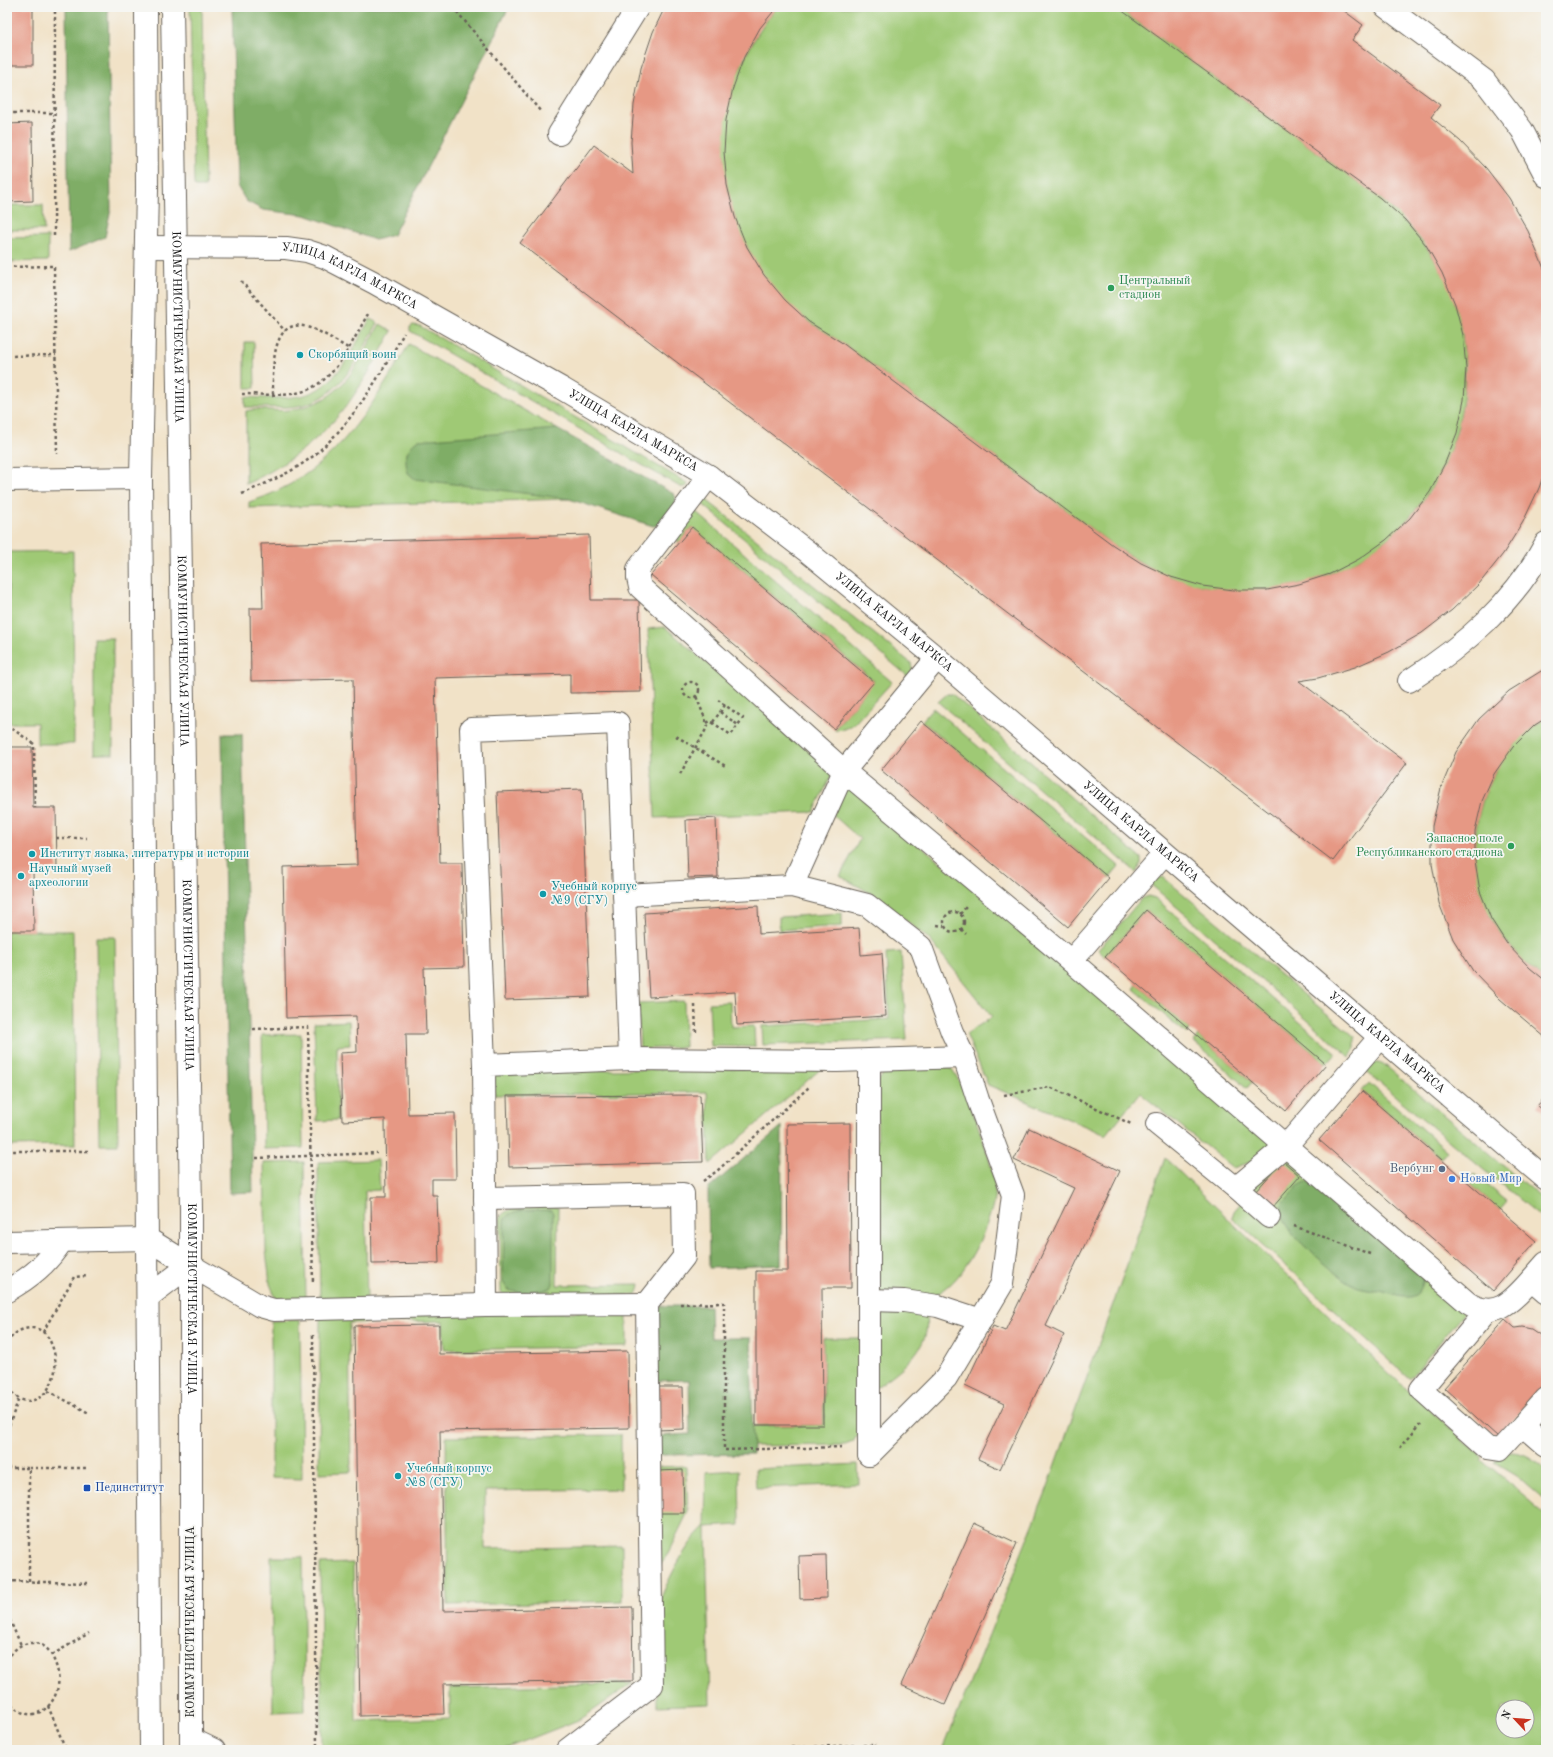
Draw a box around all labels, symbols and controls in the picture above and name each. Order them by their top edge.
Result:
street label: КОММУНИСТИЧЕСКАЯ УЛИЦА [170,231,185,423]
street label: УЛИЦА КАРЛА МАРКСА [282,242,419,312]
place label: Центральный стадион [1119,275,1190,301]
marker: Центральный стадион [1106,283,1116,293]
place label: Скорбящий воин [308,349,397,361]
marker: Скорбящий воин [295,350,305,360]
street label: УЛИЦА КАРЛА МАРКСА [566,388,700,474]
street label: КОММУНИСТИЧЕСКАЯ УЛИЦА [175,555,190,747]
street label: УЛИЦА КАРЛА МАРКСА [832,571,955,674]
street label: УЛИЦА КАРЛА МАРКСА [1080,779,1201,885]
place label: Запасное поле Республиканского стадиона [1356,833,1503,859]
marker: Запасное поле Республиканского стадиона [1506,841,1516,851]
place label: Институт языка, литературы и истории [40,848,249,860]
marker: Институт языка, литературы и истории [27,849,37,859]
place label: Научный музей археологии [29,863,112,889]
marker: Научный музей археологии [16,871,26,881]
street label: КОММУНИСТИЧЕСКАЯ УЛИЦА [180,879,195,1071]
place label: Учебный корпус №9 (СГУ) [551,881,637,907]
marker: Учебный корпус №9 (СГУ) [538,889,548,899]
street label: УЛИЦА КАРЛА МАРКСА [1326,990,1447,1096]
place label: Вербунг [1390,1163,1434,1175]
marker: Вербунг [1437,1164,1447,1174]
place label: Новый Мир [1460,1173,1522,1185]
marker: Новый Мир [1447,1174,1457,1184]
street label: КОММУНИСТИЧЕСКАЯ УЛИЦА [185,1203,197,1395]
place label: Учебный корпус №8 (СГУ) [406,1463,492,1489]
marker: Учебный корпус №8 (СГУ) [393,1471,403,1481]
place label: Пединститут [95,1482,164,1494]
marker: Пединститут [82,1483,92,1493]
street label: КОММУНИСТИЧЕСКАЯ УЛИЦА [185,1526,197,1718]
north arrow [1495,1699,1535,1739]
text: N [1501,1709,1514,1721]

